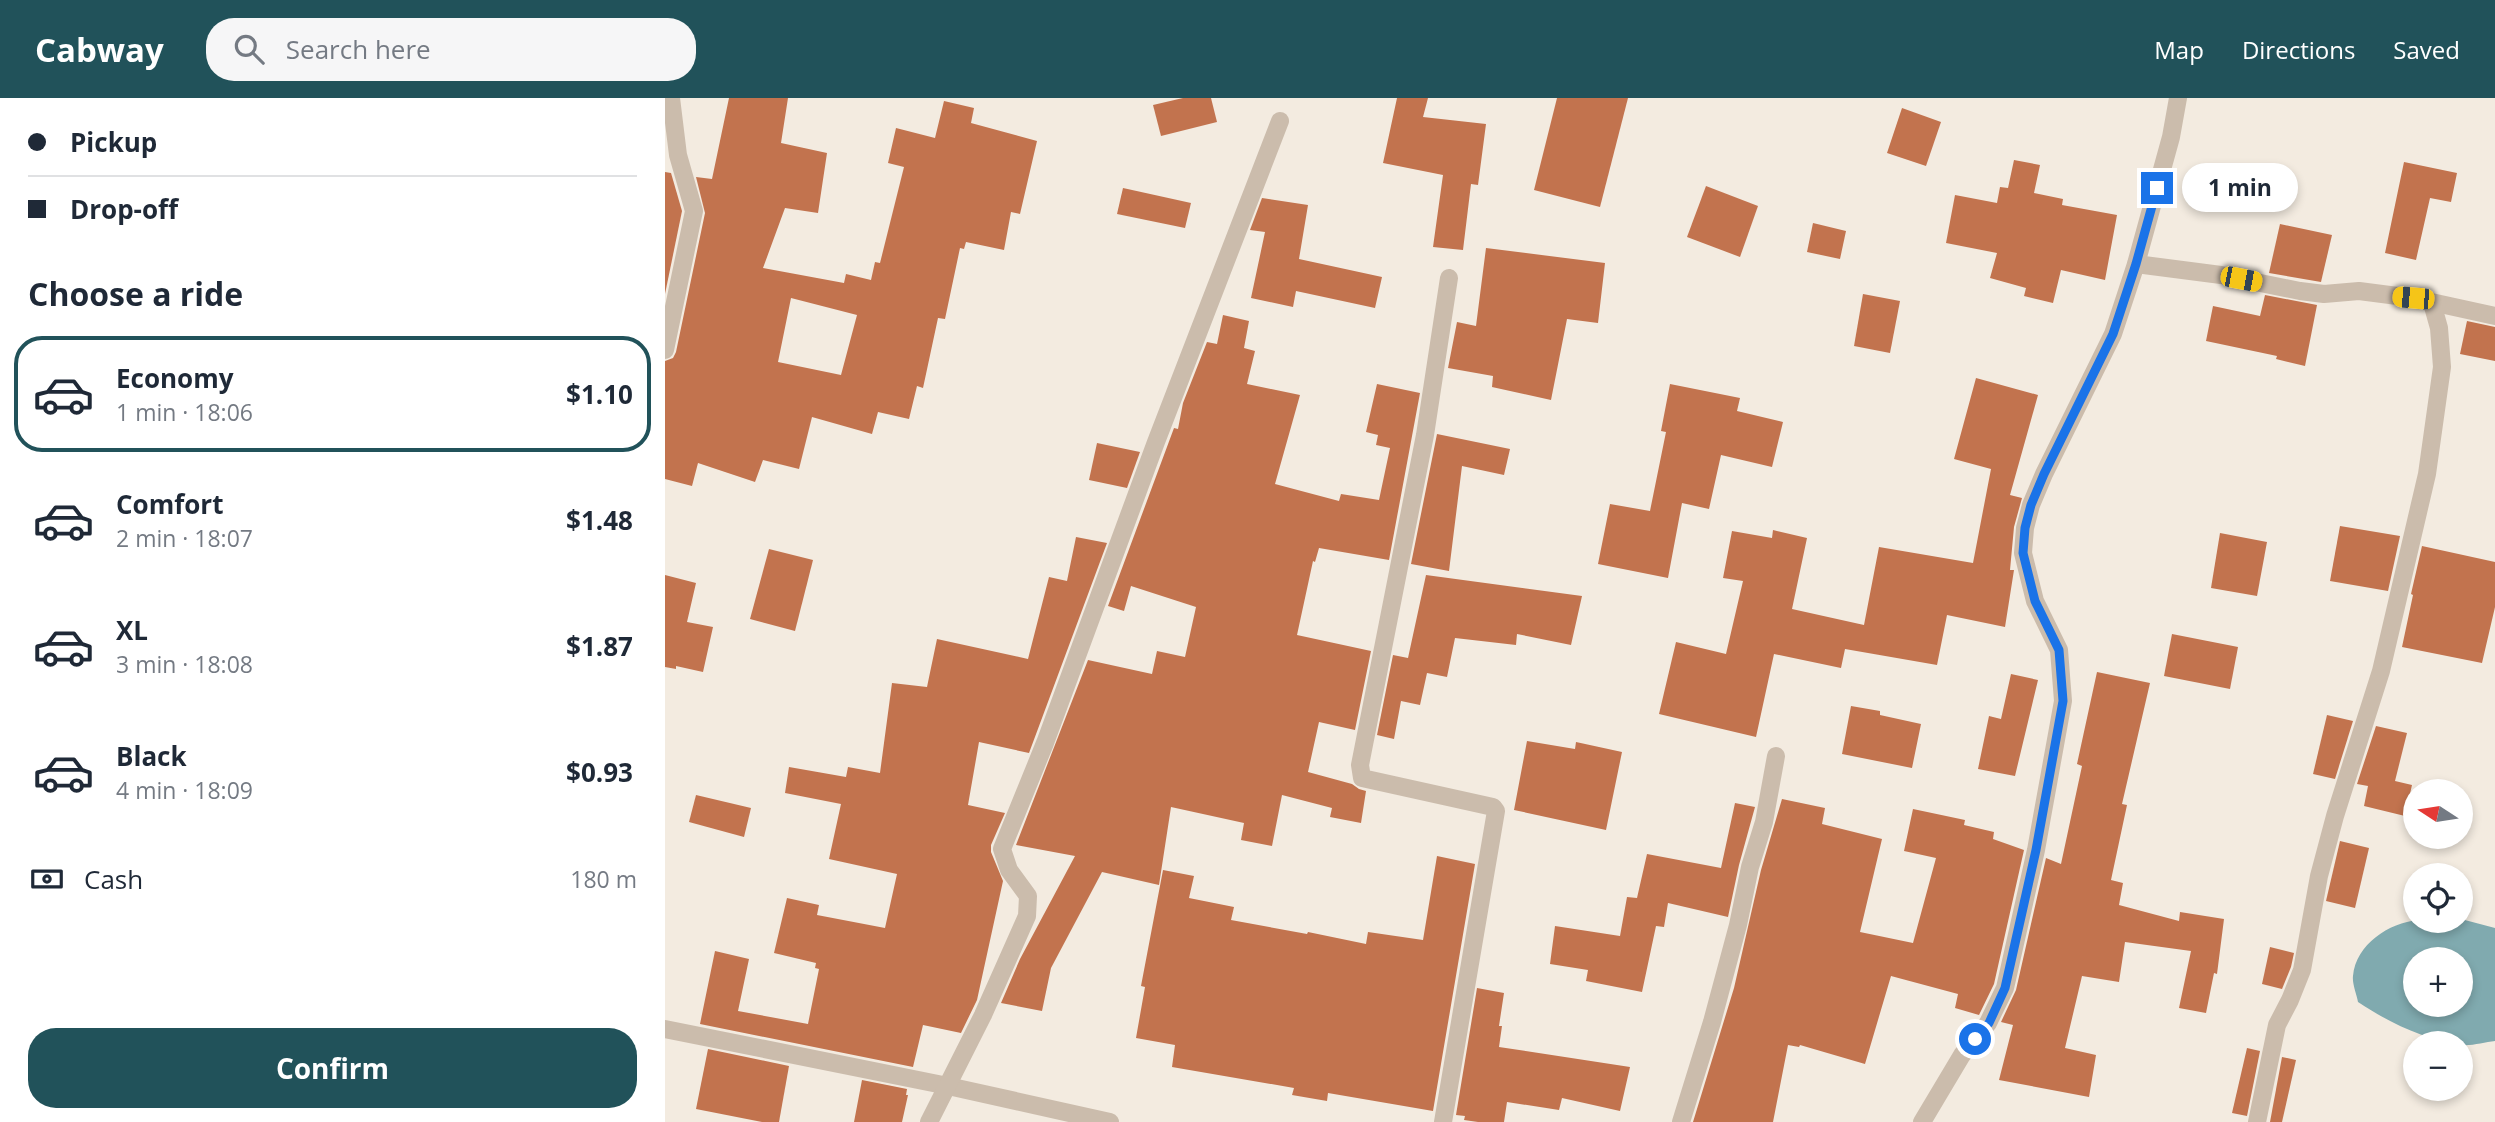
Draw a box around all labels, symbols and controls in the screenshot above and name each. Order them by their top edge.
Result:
search box [206,18,696,81]
text: Cabway [35,27,164,72]
icon: search [230,30,268,68]
text: Search here [286,31,431,67]
text: Map [2154,33,2204,66]
text: Directions [2242,33,2355,66]
text: Saved [2393,33,2460,66]
text: Pickup [70,124,157,160]
callout: 1 min [2181,164,2297,212]
text: 1 min [2208,171,2272,203]
route end [2141,172,2173,204]
text: Drop-off [70,191,178,227]
car [2219,265,2264,293]
text: Choose a ride [28,272,243,315]
car [2392,286,2435,310]
text: Economy [116,360,234,396]
icon: car [32,363,95,426]
text: $1.10 [566,376,633,412]
text: 1 min · 18:06 [116,396,253,428]
text: Comfort [116,486,223,522]
icon: car [32,489,95,552]
text: $1.48 [566,502,633,538]
text: 2 min · 18:07 [116,522,253,554]
text: XL [116,612,148,648]
icon: car [32,615,95,678]
text: $1.87 [566,628,633,664]
text: 3 min · 18:08 [116,648,253,680]
text: Black [116,738,187,774]
icon: car [32,741,95,804]
text: $0.93 [566,754,633,790]
text: 4 min · 18:09 [116,774,253,806]
north arrow [2403,779,2473,849]
map controls [2403,779,2473,1101]
icon: cash [28,860,66,898]
text: Cash [84,861,143,897]
text: 180 m [570,863,637,895]
button: locate [2403,863,2473,933]
button: + [2403,947,2473,1017]
route start [1959,1023,1991,1055]
button: Confirm [28,1028,637,1108]
button: − [2403,1031,2473,1101]

